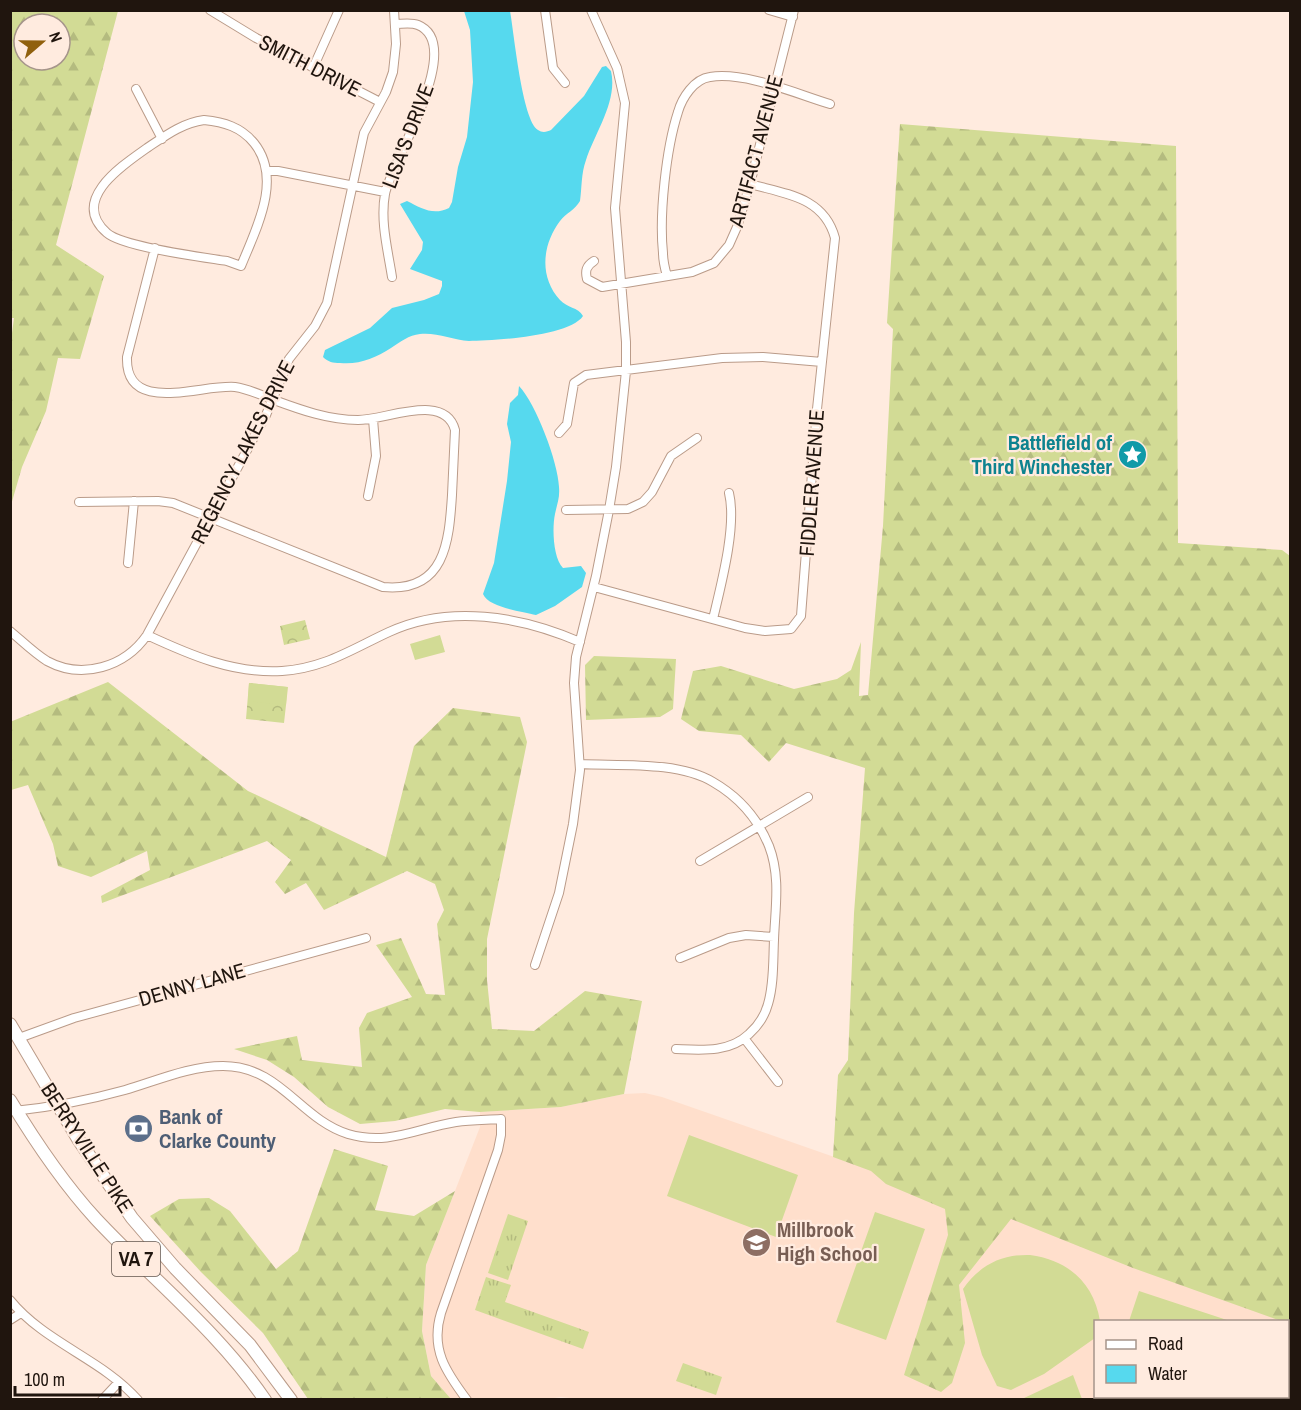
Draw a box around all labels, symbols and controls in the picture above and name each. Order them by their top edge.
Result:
north arrow [12,12,72,72]
street label: SMITH DRIVE [254,27,366,104]
text: N [44,29,68,45]
street label: ARTIFACT AVENUE [721,72,790,231]
street label: LISA'S DRIVE [374,79,441,192]
street label: REGENCY LAKES DRIVE [184,355,301,549]
street label: FIDDLER AVENUE [792,409,831,557]
place label: Battlefield of Third Winchester [971,428,1112,481]
place icon: Battlefield of Third Winchester [1117,439,1149,471]
street label: DENNY LANE [135,955,249,1014]
street label: BERRYVILLE PIKE [34,1077,140,1219]
place label: Bank of Clarke County [159,1102,276,1155]
bank icon: Bank of Clarke County [122,1113,154,1145]
place label: Millbrook High School [777,1215,877,1268]
school or university icon: Millbrook High School [740,1226,772,1258]
road number: VA 7 [112,1242,160,1276]
legend [1094,1320,1289,1398]
text: Road [1148,1331,1183,1356]
scale bar [15,1359,120,1397]
text: Water [1148,1361,1187,1386]
text: 100 m [24,1367,65,1392]

